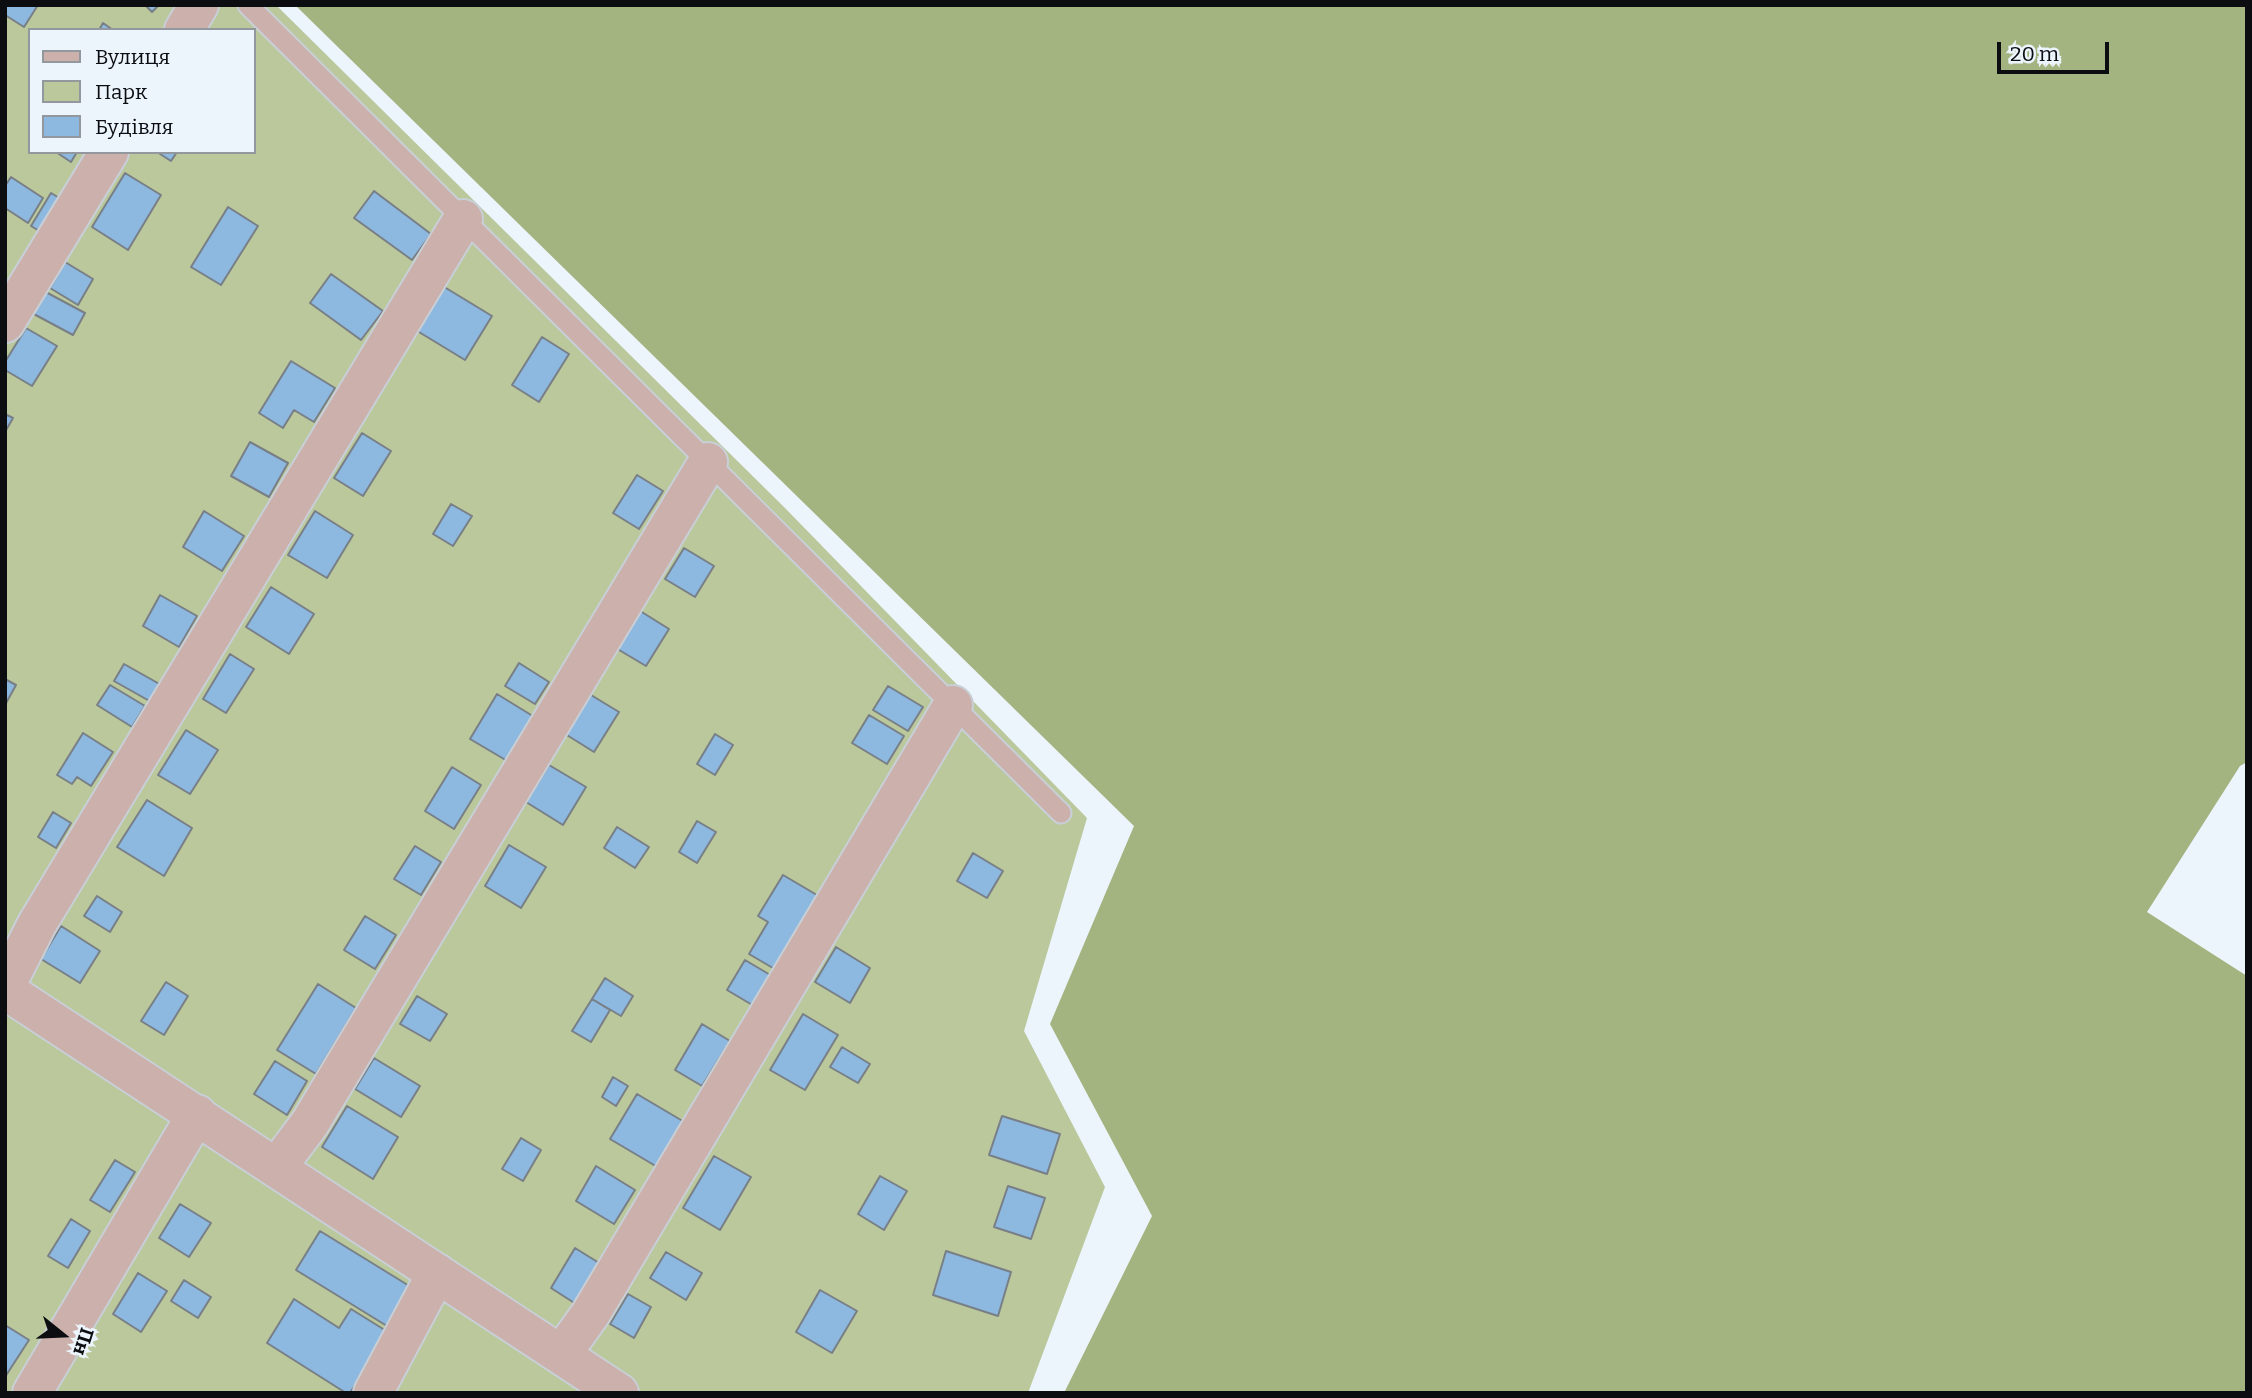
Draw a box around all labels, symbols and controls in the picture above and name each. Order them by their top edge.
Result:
legend [28,28,256,154]
scale bar [2000,28,2112,72]
text: 20 m [2010,41,2059,67]
text: Вулиця [95,44,170,70]
text: Парк [95,79,147,105]
text: Будівля [95,114,173,140]
north arrow [28,1300,98,1370]
text: Пн [68,1325,99,1358]

